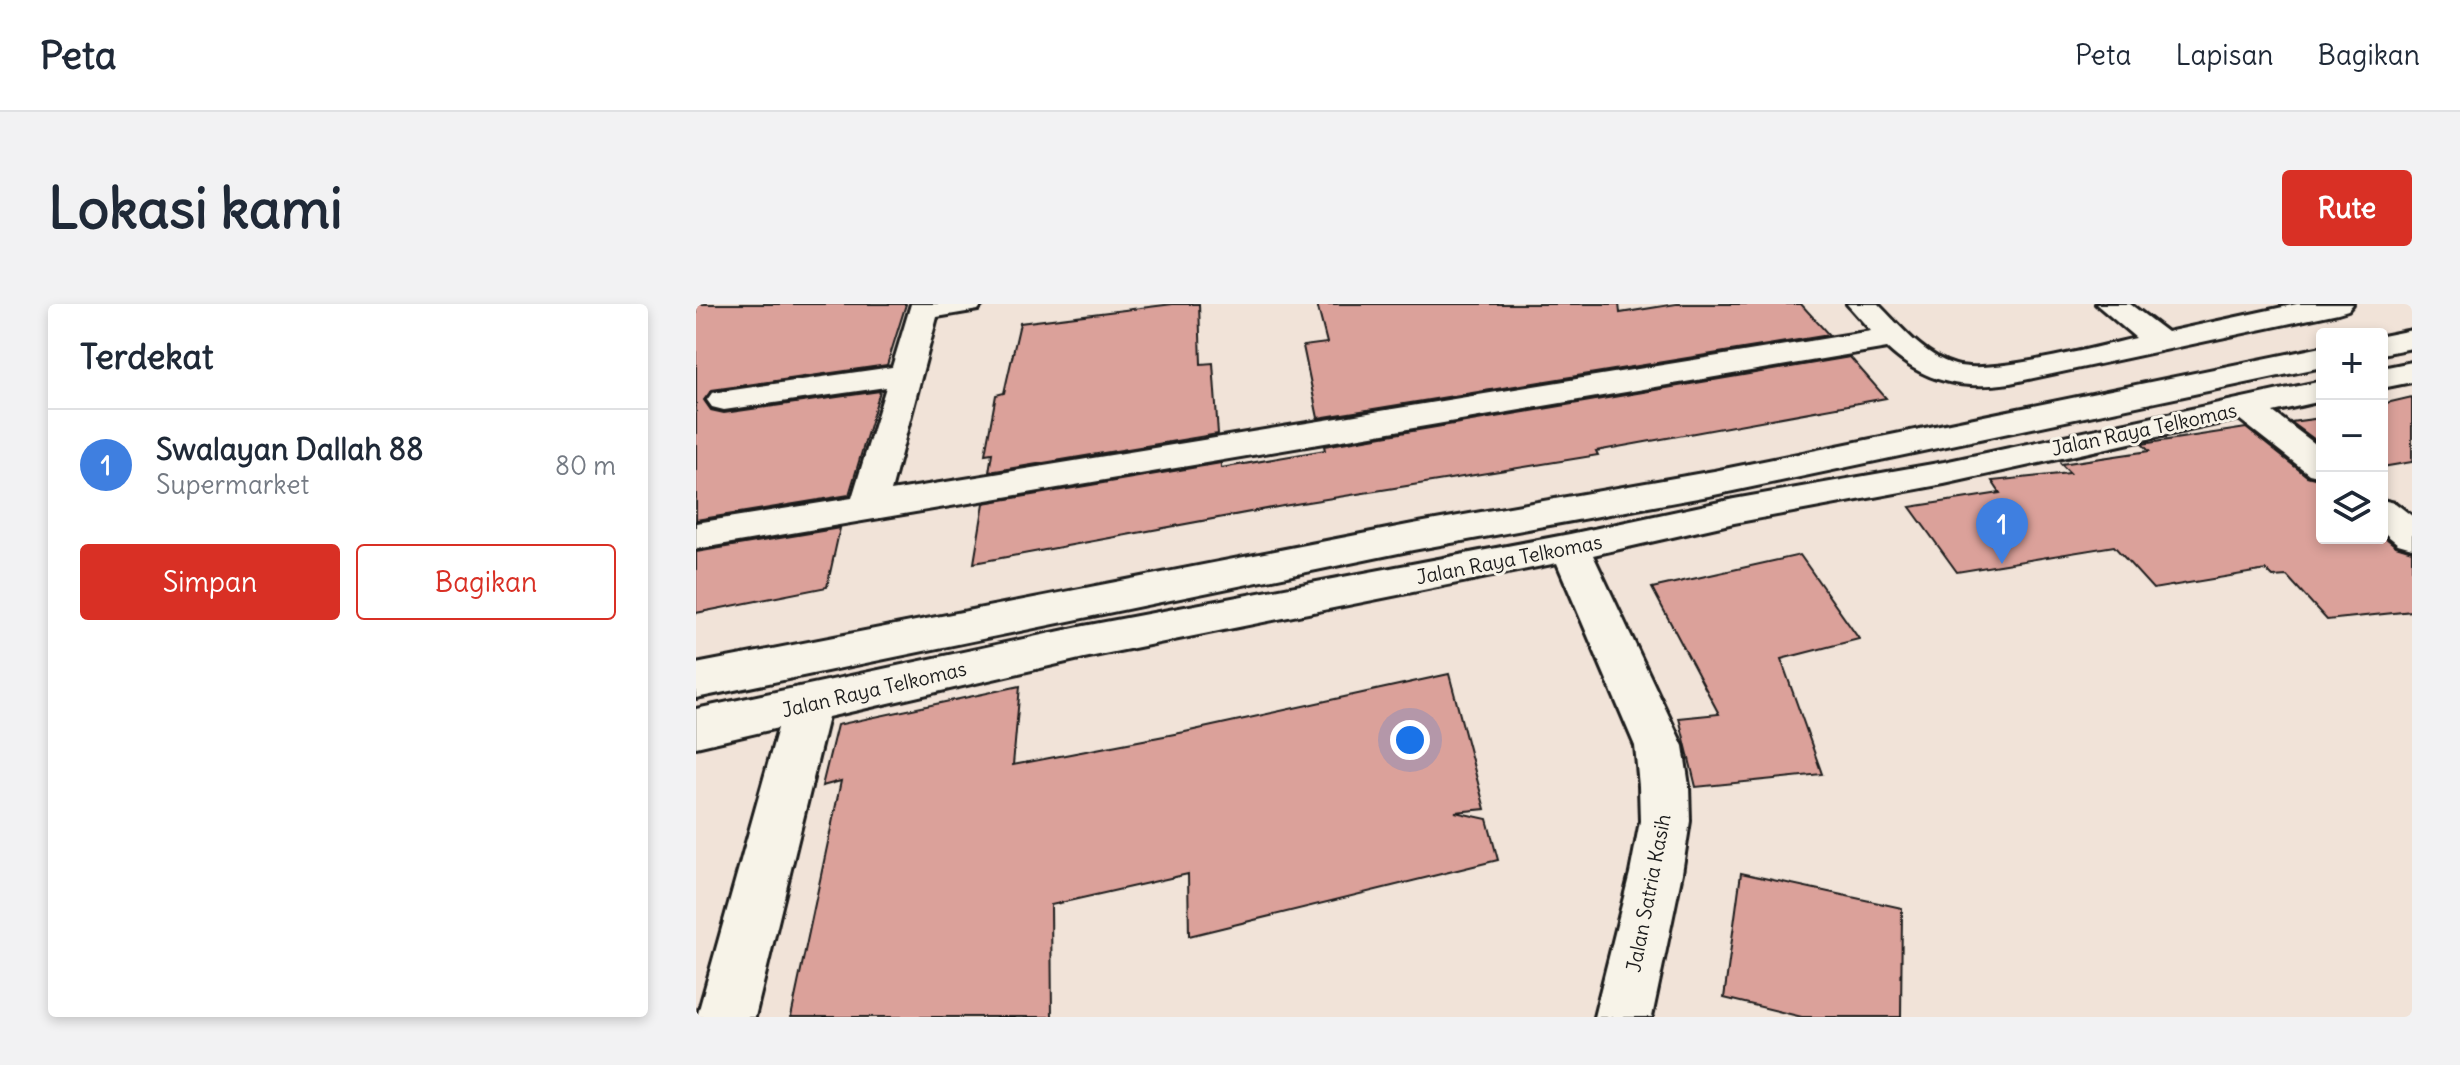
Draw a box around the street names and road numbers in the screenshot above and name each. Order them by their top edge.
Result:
street label: Jalan Raya Telkomas [2049,397,2239,461]
street label: Jalan Raya Telkomas [1414,529,1604,589]
street label: Jalan Raya Telkomas [779,656,969,722]
street label: Jalan Satria Kasih [1620,812,1676,974]

